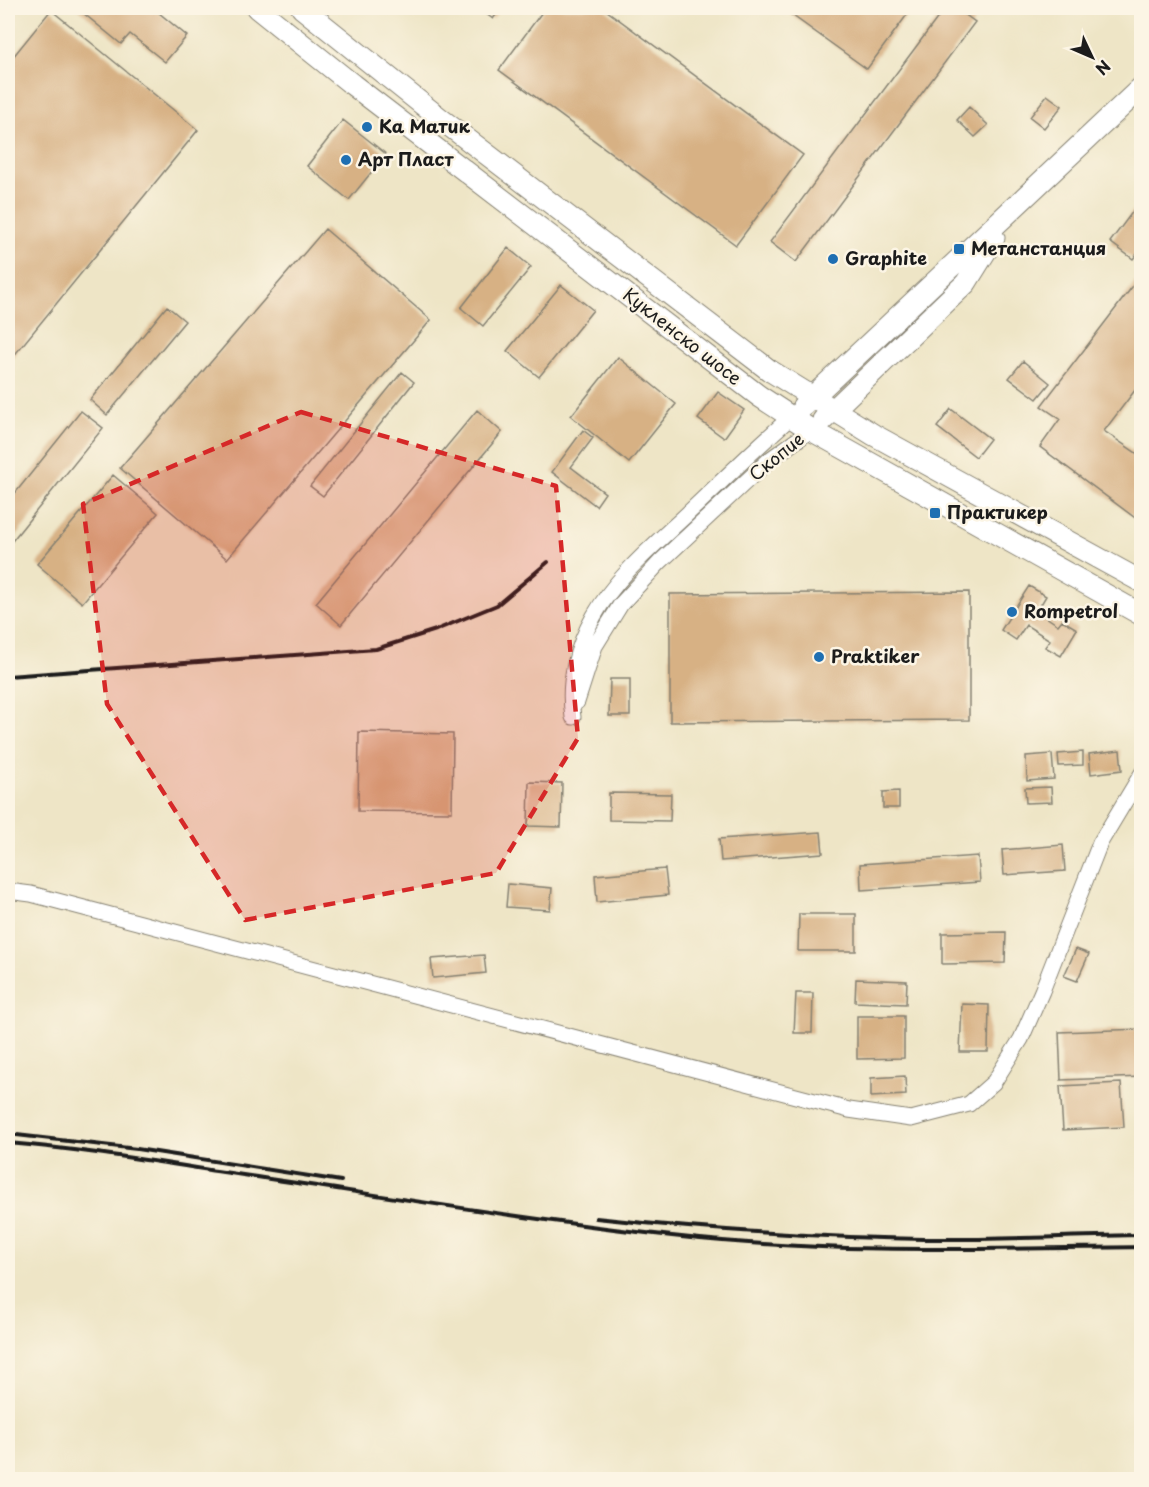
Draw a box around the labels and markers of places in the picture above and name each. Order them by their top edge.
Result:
place label: Ка Матик [379,112,470,139]
marker: Ка Матик [360,120,374,134]
place label: Арт Пласт [358,145,455,172]
marker: Арт Пласт [339,153,353,167]
place label: Метанстанция [971,234,1106,261]
marker: Метанстанция [952,242,966,256]
place label: Graphite [845,244,927,271]
marker: Graphite [826,252,840,266]
place label: Практикер [947,498,1048,525]
marker: Практикер [928,506,942,520]
place label: Rompetrol [1024,597,1118,624]
marker: Rompetrol [1005,605,1019,619]
place label: Praktiker [831,642,920,669]
marker: Praktiker [812,650,826,664]

